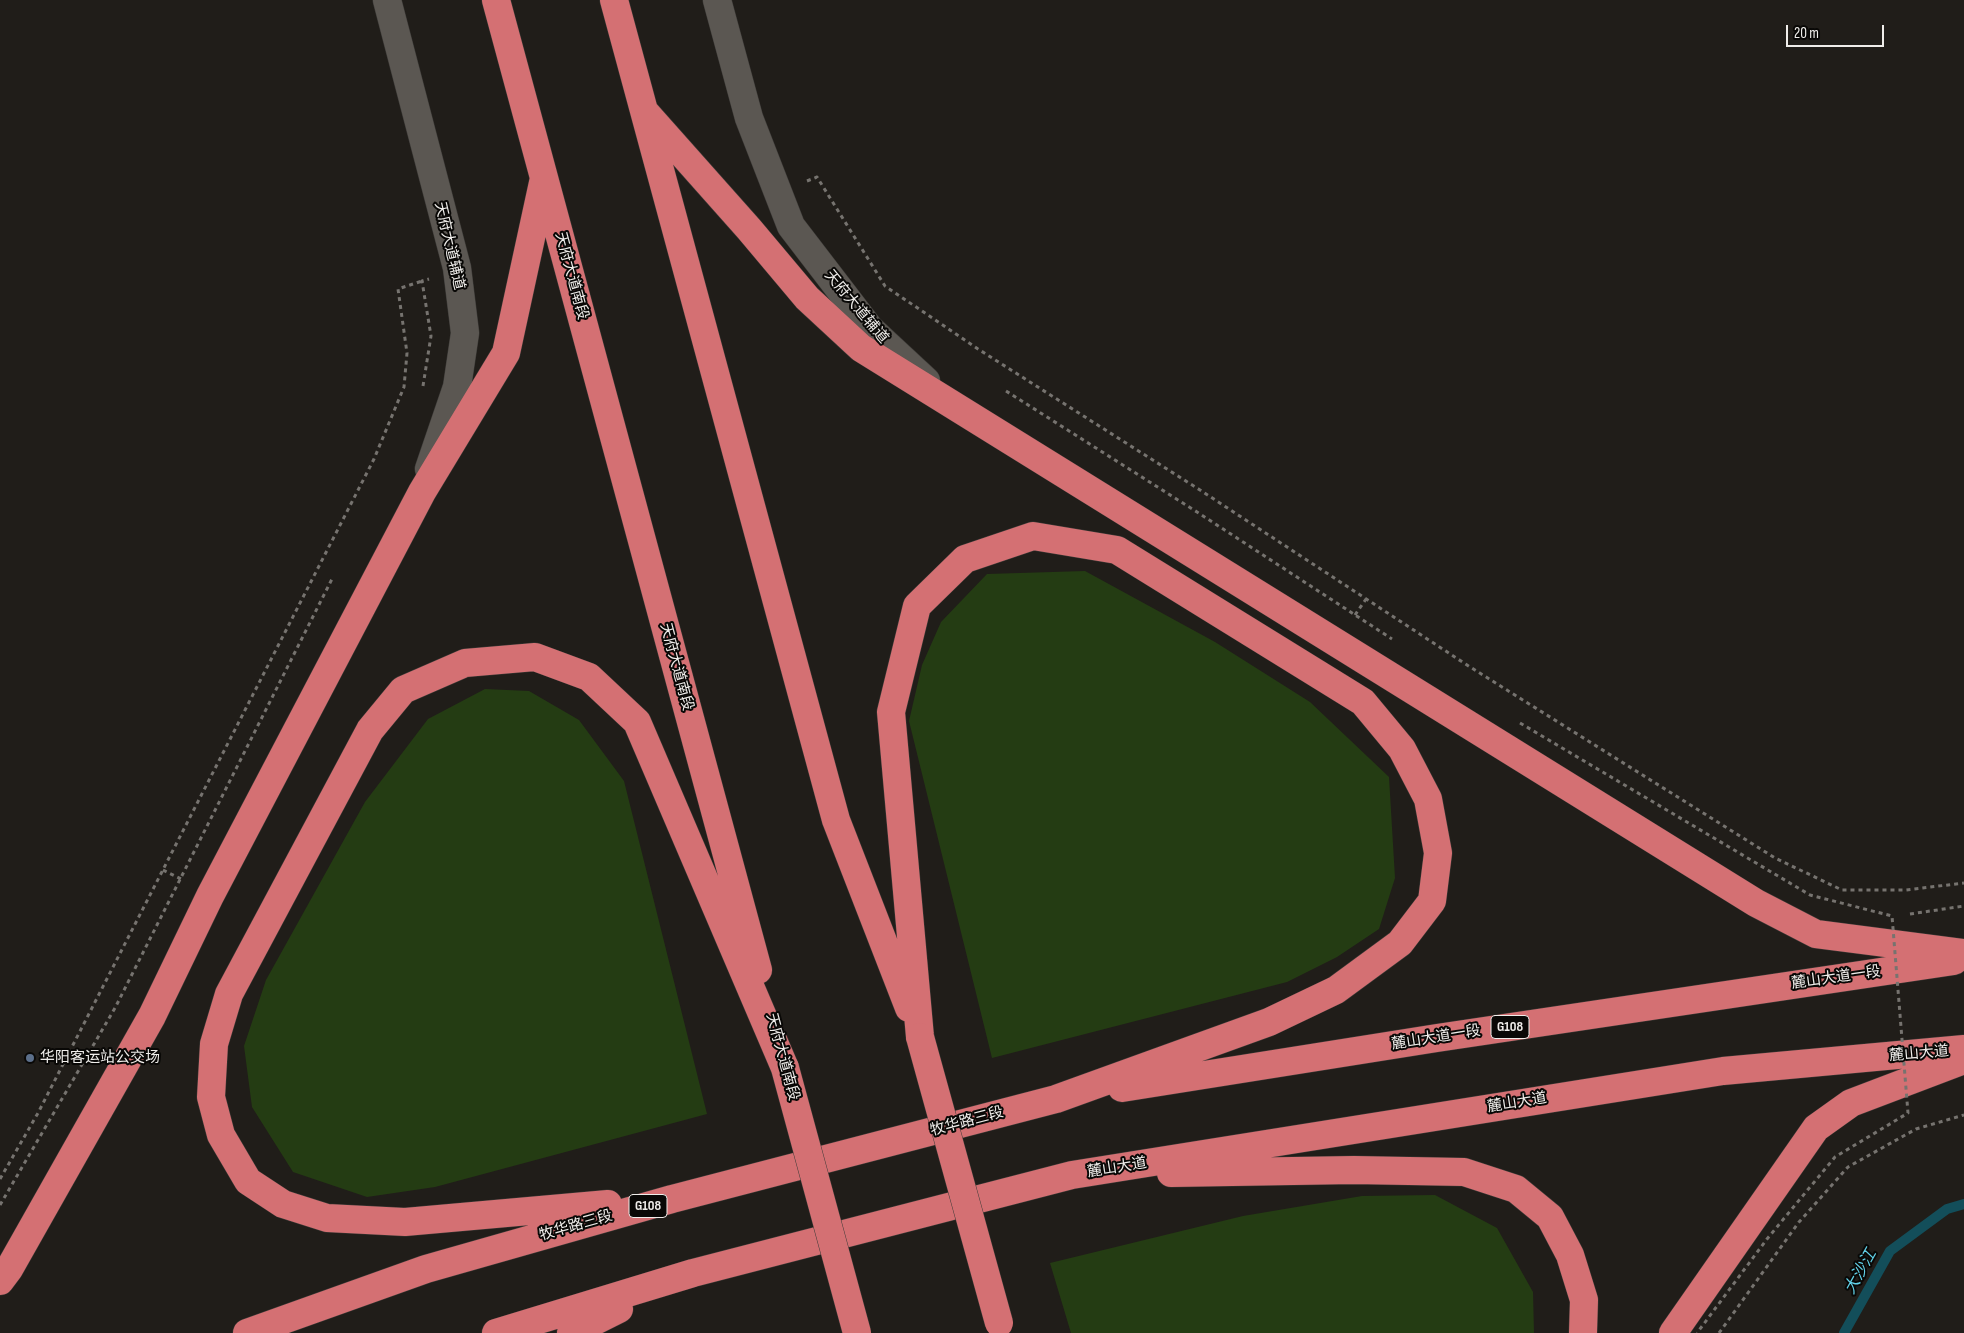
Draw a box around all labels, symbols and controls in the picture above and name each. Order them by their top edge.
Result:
scale bar [1789,15,1886,47]
text: 20 m [1794,24,1819,43]
street label: 天府大道辅道 [430,200,468,292]
street label: 天府大道南段 [551,230,591,322]
street label: 天府大道辅道 [820,267,892,347]
street label: 天府大道南段 [656,621,696,713]
street label: 麓山大道一段 [1790,963,1882,993]
street label: 天府大道南段 [762,1011,802,1103]
road number: G108 [1491,1016,1529,1038]
street label: 麓山大道一段 [1390,1022,1482,1054]
street label: 麓山大道 [1888,1042,1950,1066]
place label: 华阳客运站公交场 [40,1049,160,1067]
marker: 华阳客运站公交场 [24,1052,36,1064]
street label: 麓山大道 [1486,1089,1548,1117]
street label: 牧华路三段 [928,1104,1006,1140]
street label: 麓山大道 [1086,1154,1148,1182]
road number: G108 [629,1194,667,1218]
street label: 牧华路三段 [537,1207,615,1245]
water label: 大沙江 [1841,1246,1881,1298]

